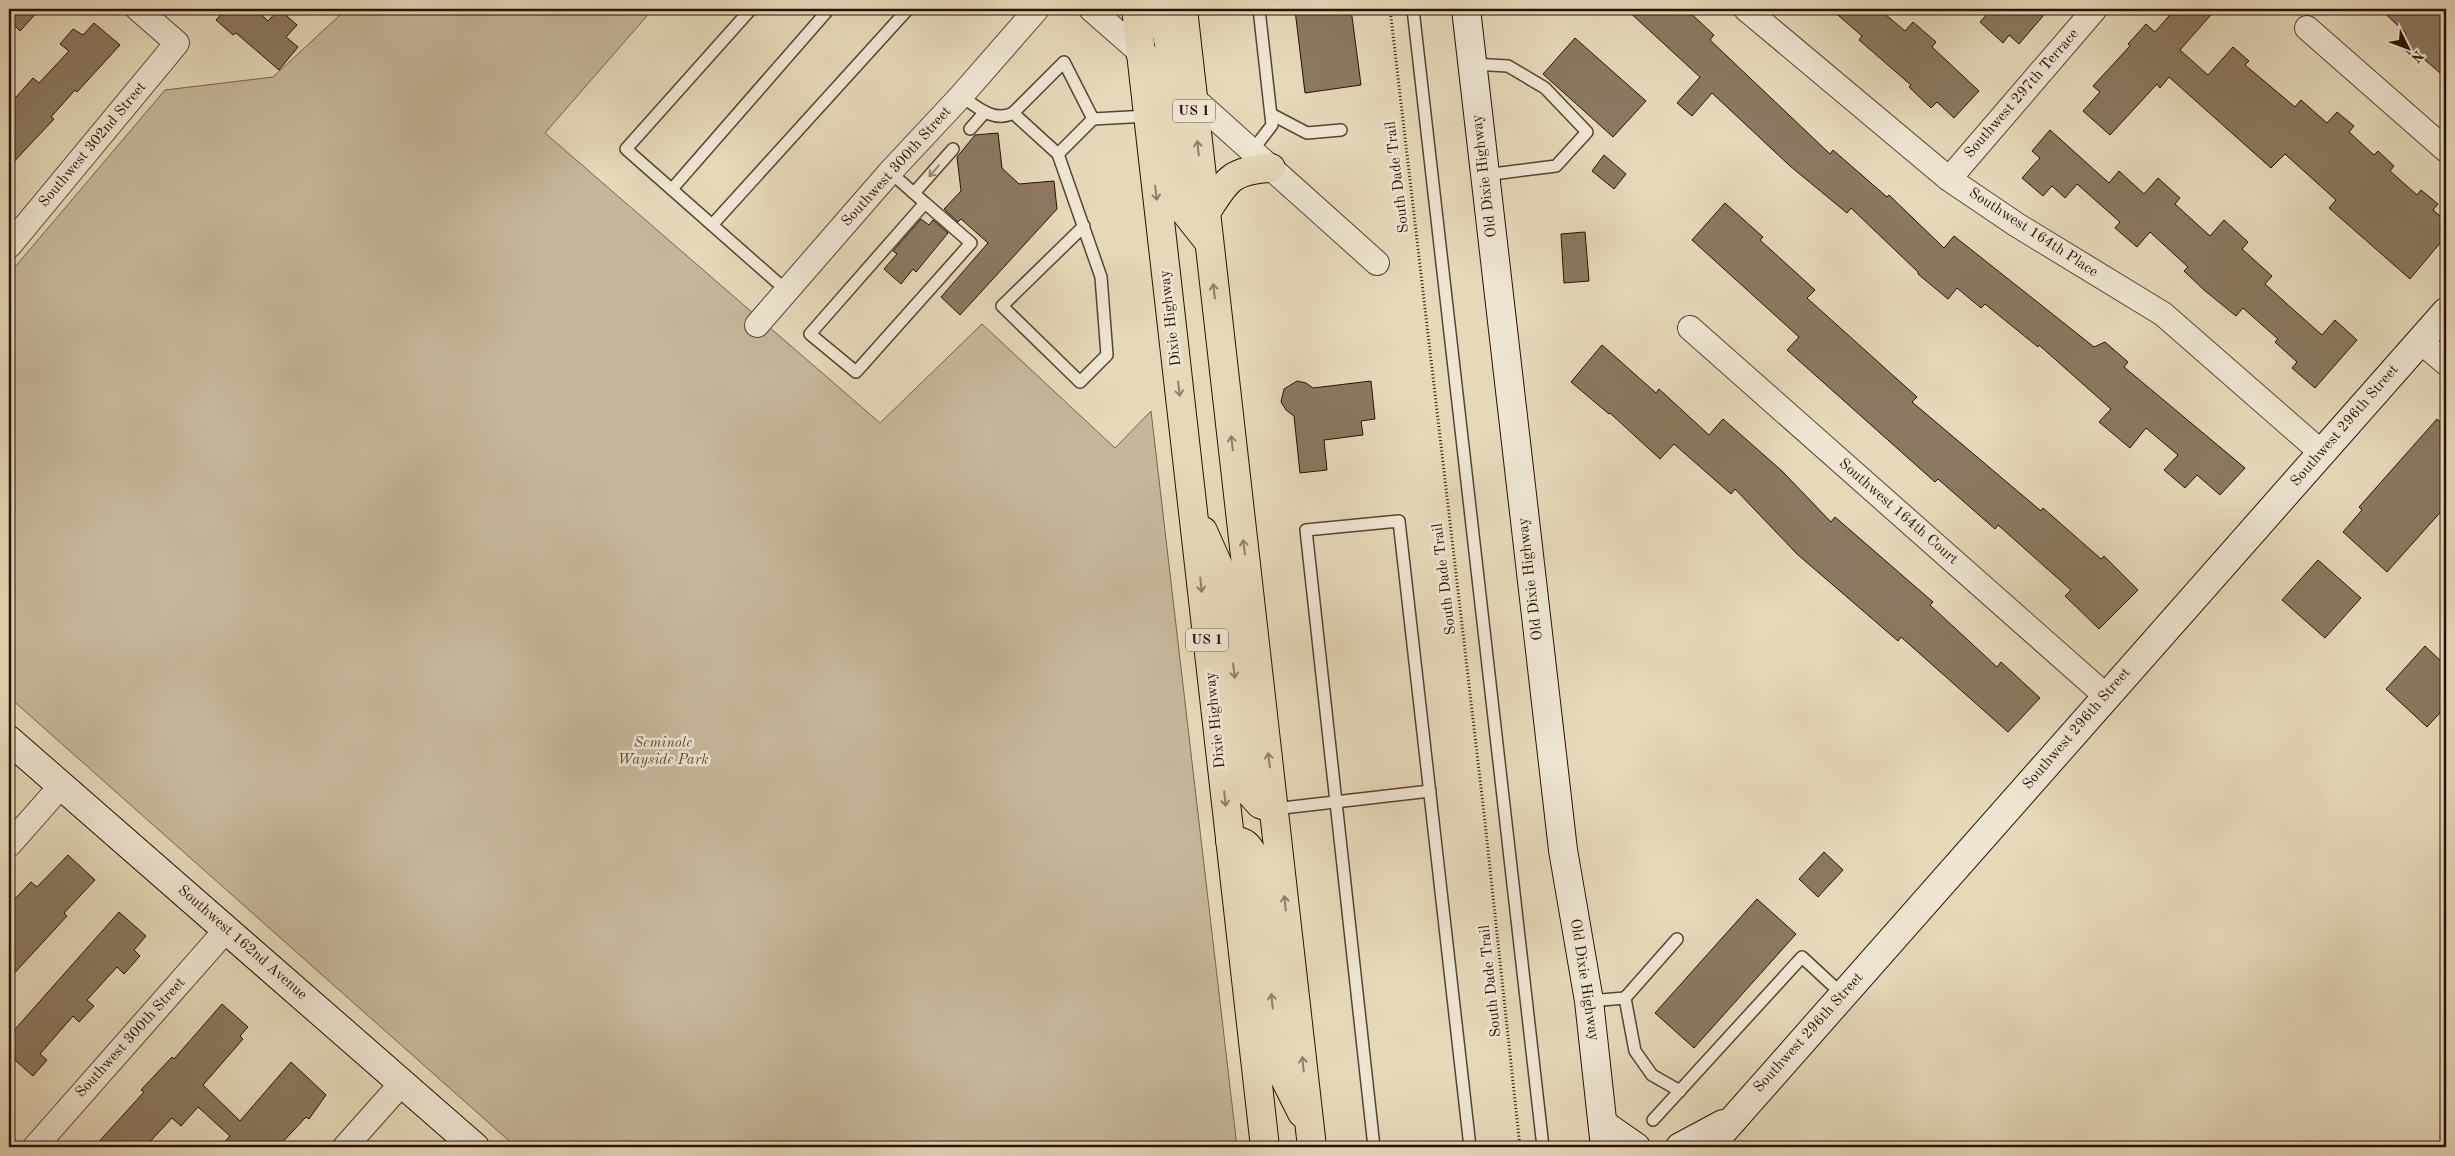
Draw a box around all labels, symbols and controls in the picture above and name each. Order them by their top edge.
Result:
north arrow [2382,22,2432,72]
street label: Southwest 297th Terrace [1962,27,2082,161]
text: N [2408,47,2426,65]
street label: Southwest 302nd Street [36,80,150,210]
road number: US 1 [1173,100,1215,122]
street label: Southwest 300th Street [839,104,955,230]
street label: Old Dixie Highway [1470,114,1500,238]
street label: South Dade Trail [1384,120,1412,234]
one-way arrow [1193,140,1203,156]
one-way arrow [928,165,939,178]
one-way arrow [1151,184,1161,200]
street label: Southwest 164th Place [1966,186,2100,280]
street label: Dixie Highway [1158,269,1184,367]
one-way arrow [1209,283,1219,299]
street label: Southwest 296th Street [2288,362,2402,490]
one-way arrow [1174,381,1184,397]
one-way arrow [1227,435,1237,451]
street label: Southwest 164th Court [1836,456,1960,568]
street label: Old Dixie Highway [1516,517,1546,641]
street label: South Dade Trail [1431,522,1459,636]
one-way arrow [1239,539,1249,555]
one-way arrow [1196,577,1206,593]
road number: US 1 [1186,628,1228,652]
one-way arrow [1229,662,1239,678]
street label: Southwest 296th Street [2020,665,2134,793]
street label: Dixie Highway [1203,671,1229,769]
park label: Seminole Wayside Park [617,736,709,768]
one-way arrow [1264,753,1274,769]
one-way arrow [1220,790,1230,806]
street label: Southwest 162nd Avenue [175,883,310,1003]
one-way arrow [1280,895,1290,911]
street label: Old Dixie Highway [1567,918,1601,1042]
street label: South Dade Trail [1478,924,1504,1038]
street label: Southwest 296th Street [1751,970,1867,1096]
street label: Southwest 300th Street [73,975,189,1101]
one-way arrow [1267,994,1277,1010]
one-way arrow [1298,1056,1308,1072]

